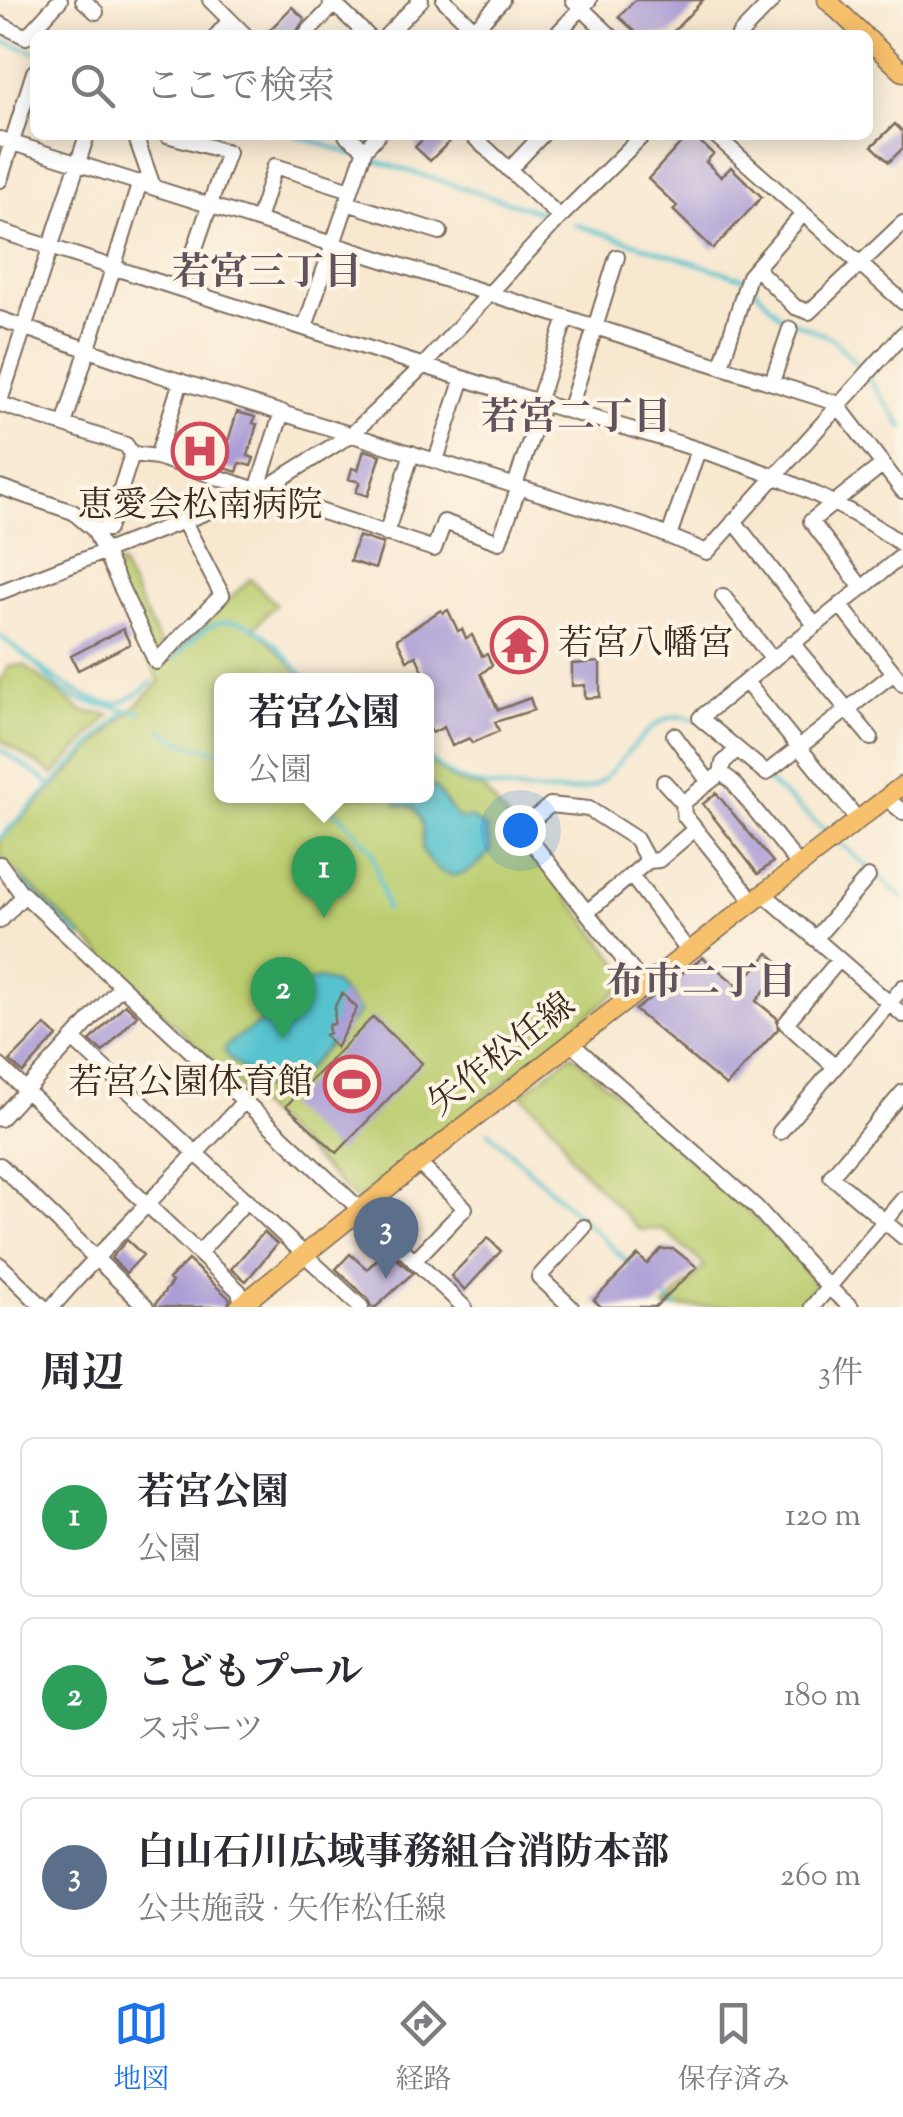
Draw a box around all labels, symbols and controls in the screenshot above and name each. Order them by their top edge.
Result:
search box [30,30,873,140]
icon: search [65,58,120,113]
text: ここで検索 [145,62,335,116]
district label: 若宮三丁目 [172,248,362,302]
district label: 若宮二丁目 [481,393,671,447]
hospital icon: 恵愛会松南病院 [170,421,230,481]
place label: 恵愛会松南病院 [77,482,323,533]
temple icon: 若宮八幡宮 [489,615,549,675]
place label: 若宮八幡宮 [558,620,733,671]
popup [214,673,434,803]
text: 若宮公園 [248,689,400,743]
text: 公園 [248,749,312,795]
your location [495,805,546,856]
pin: 1 [292,836,356,918]
pin: 2 [250,956,316,1039]
district label: 布市二丁目 [606,958,796,1012]
street label: 矢作松任線 [418,982,588,1130]
sports icon: 若宮公園体育館 [322,1054,382,1114]
place label: 若宮公園体育館 [68,1059,313,1110]
pin: 3 [354,1196,418,1279]
text: 周辺 [40,1346,124,1406]
text: 3件 [818,1352,863,1398]
text: 若宮公園 [137,1468,289,1522]
text: 1 [69,1494,80,1540]
text: 120 m [785,1494,861,1540]
text: 公園 [137,1528,201,1574]
text: こどもプール [137,1648,363,1702]
text: 2 [67,1674,82,1720]
text: 180 m [784,1674,861,1720]
text: スポーツ [137,1708,264,1754]
text: 白山石川広域事務組合消防本部 [137,1828,669,1882]
text: 3 [68,1854,81,1900]
text: 260 m [780,1854,861,1900]
text: 公共施設 · 矢作松任線 [137,1888,447,1934]
tab: 地図 [113,1996,169,2101]
tab: 経路 [395,1996,452,2101]
tab: 保存済み [678,1996,790,2101]

